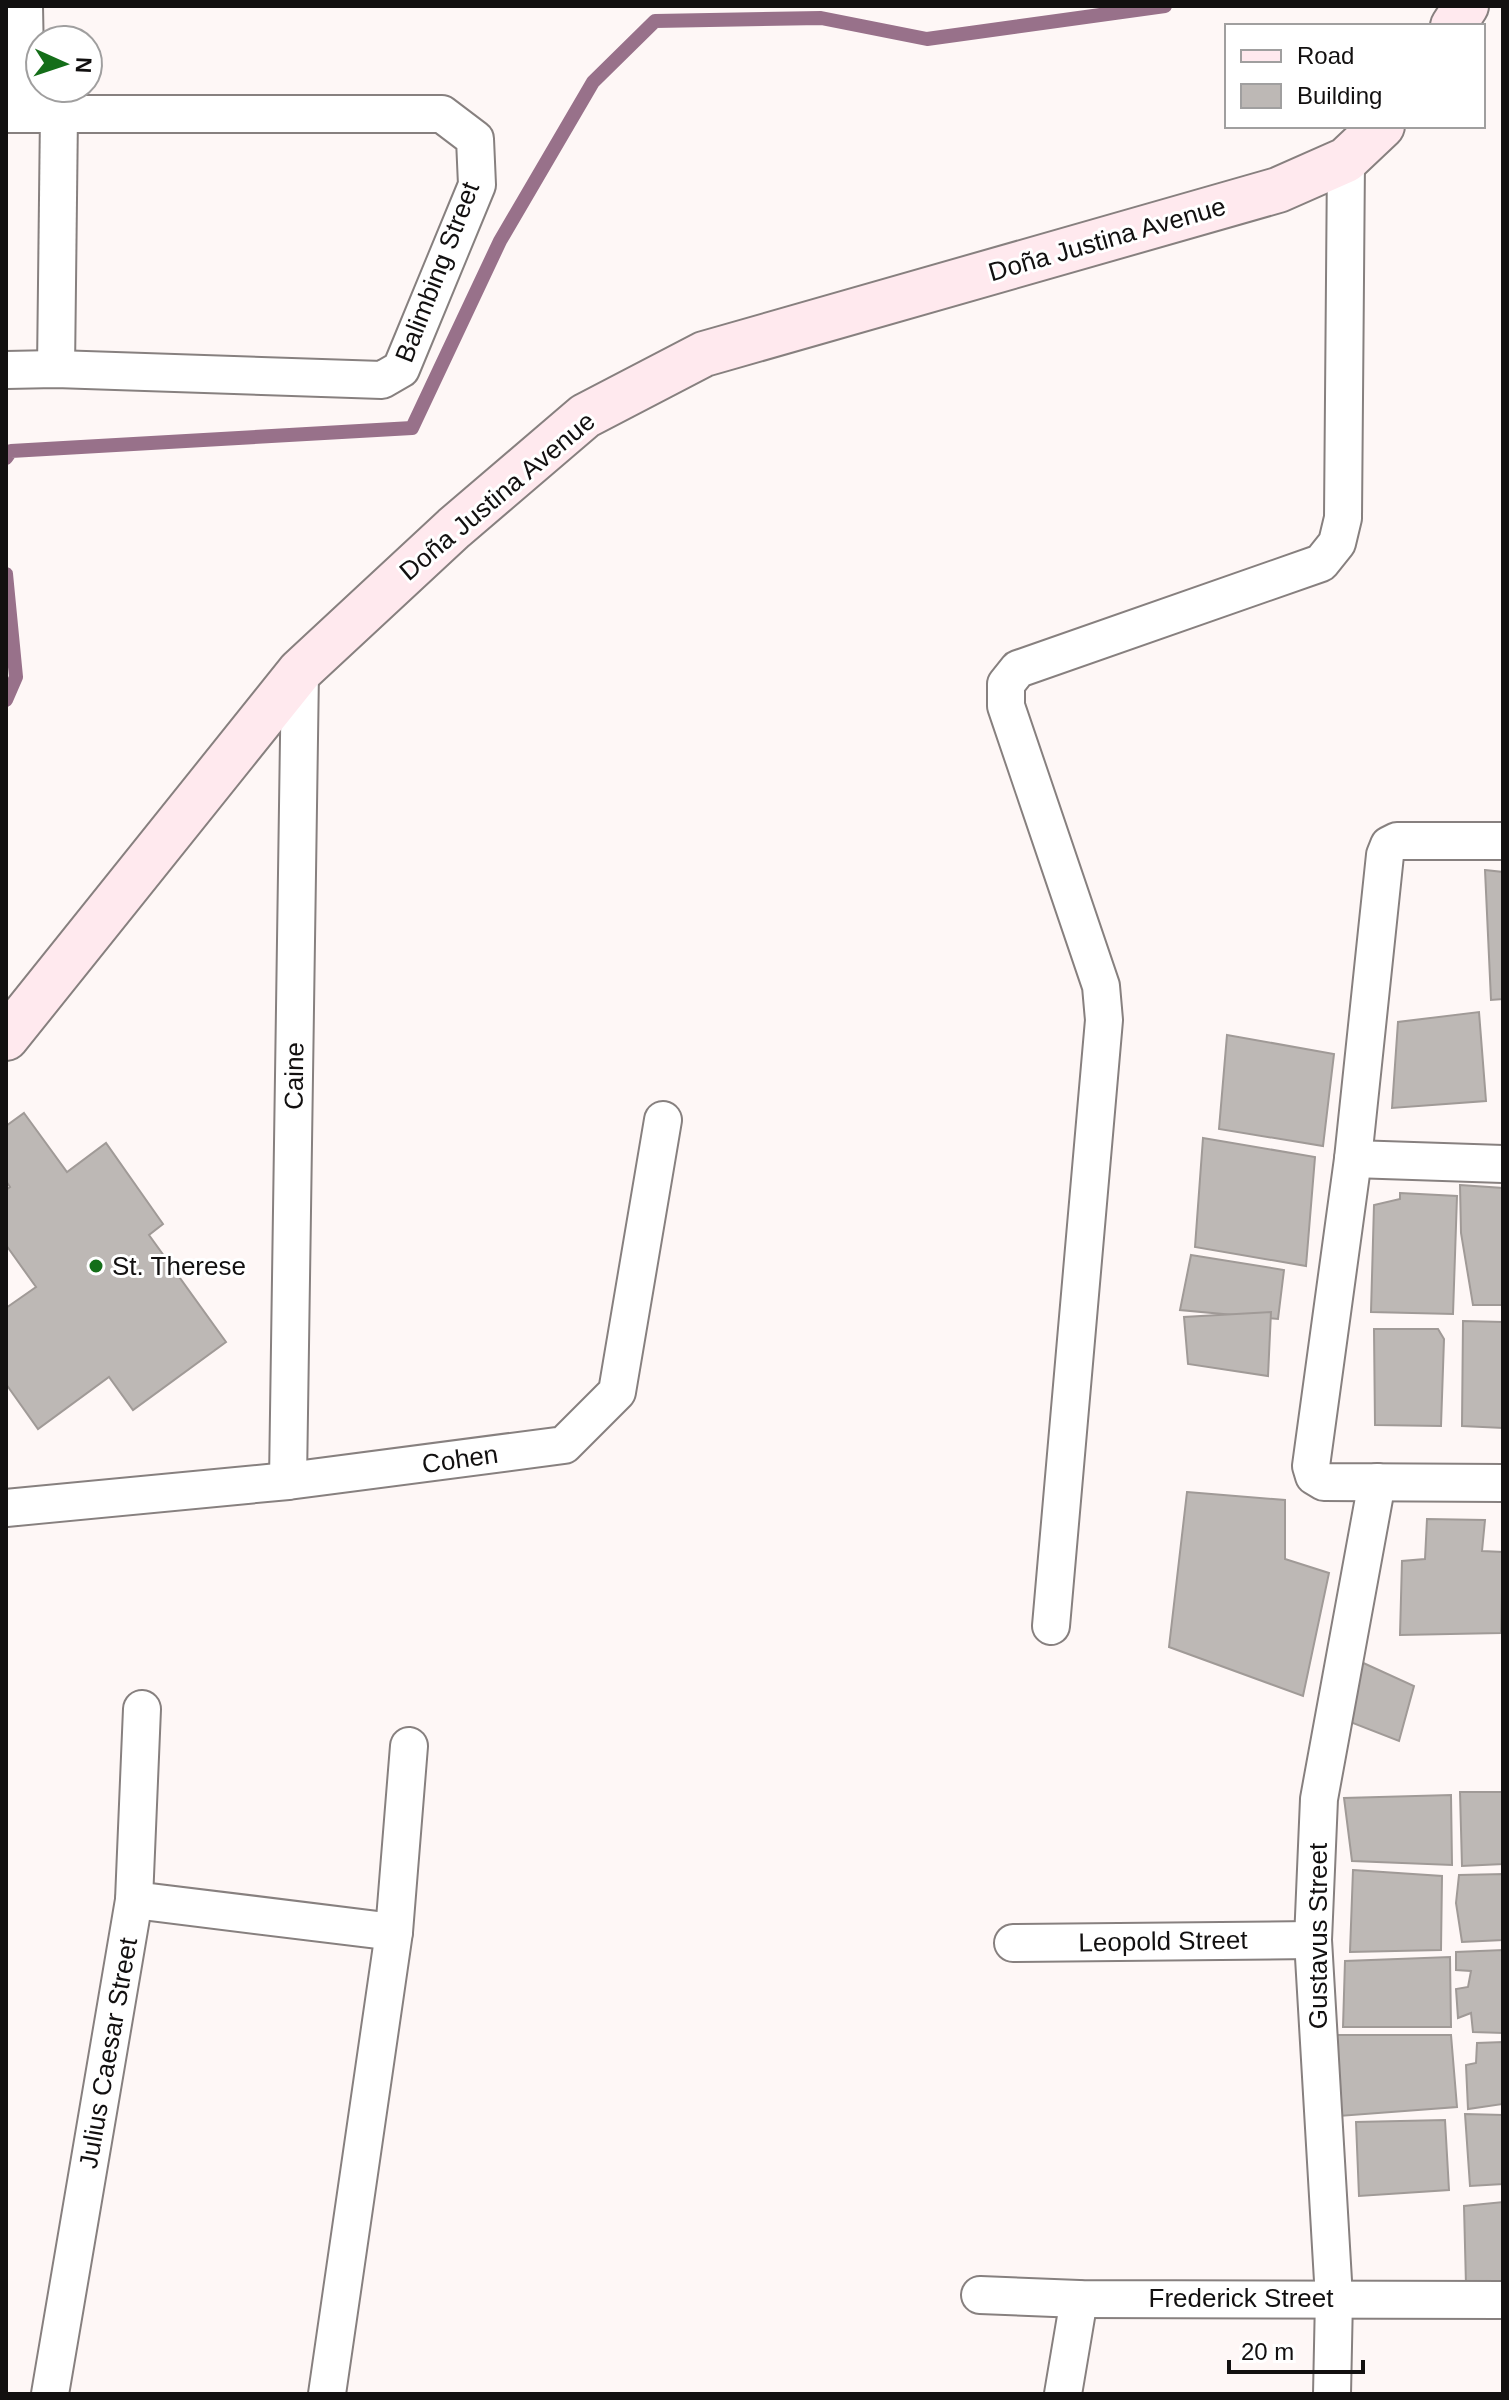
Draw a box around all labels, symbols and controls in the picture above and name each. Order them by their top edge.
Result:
north arrow [24,24,104,104]
legend [1225,24,1485,128]
text: Road [1297,42,1354,69]
text: N [71,56,96,74]
text: Building [1297,82,1382,109]
street label: Balimbing Street [389,177,485,366]
street label: Doña Justina Avenue [985,191,1229,287]
street label: Doña Justina Avenue [393,406,601,586]
street label: Caine [278,1042,310,1110]
place label: St. Therese [112,1251,246,1281]
marker: St. Therese [87,1257,105,1275]
street label: Cohen [420,1439,500,1479]
street label: Gustavus Street [1303,1842,1333,2029]
street label: Leopold Street [1078,1925,1249,1957]
street label: Julius Caesar Street [73,1934,143,2171]
street label: Frederick Street [1149,2283,1334,2313]
scale bar [1229,2324,1363,2374]
text: 20 m [1241,2338,1294,2365]

